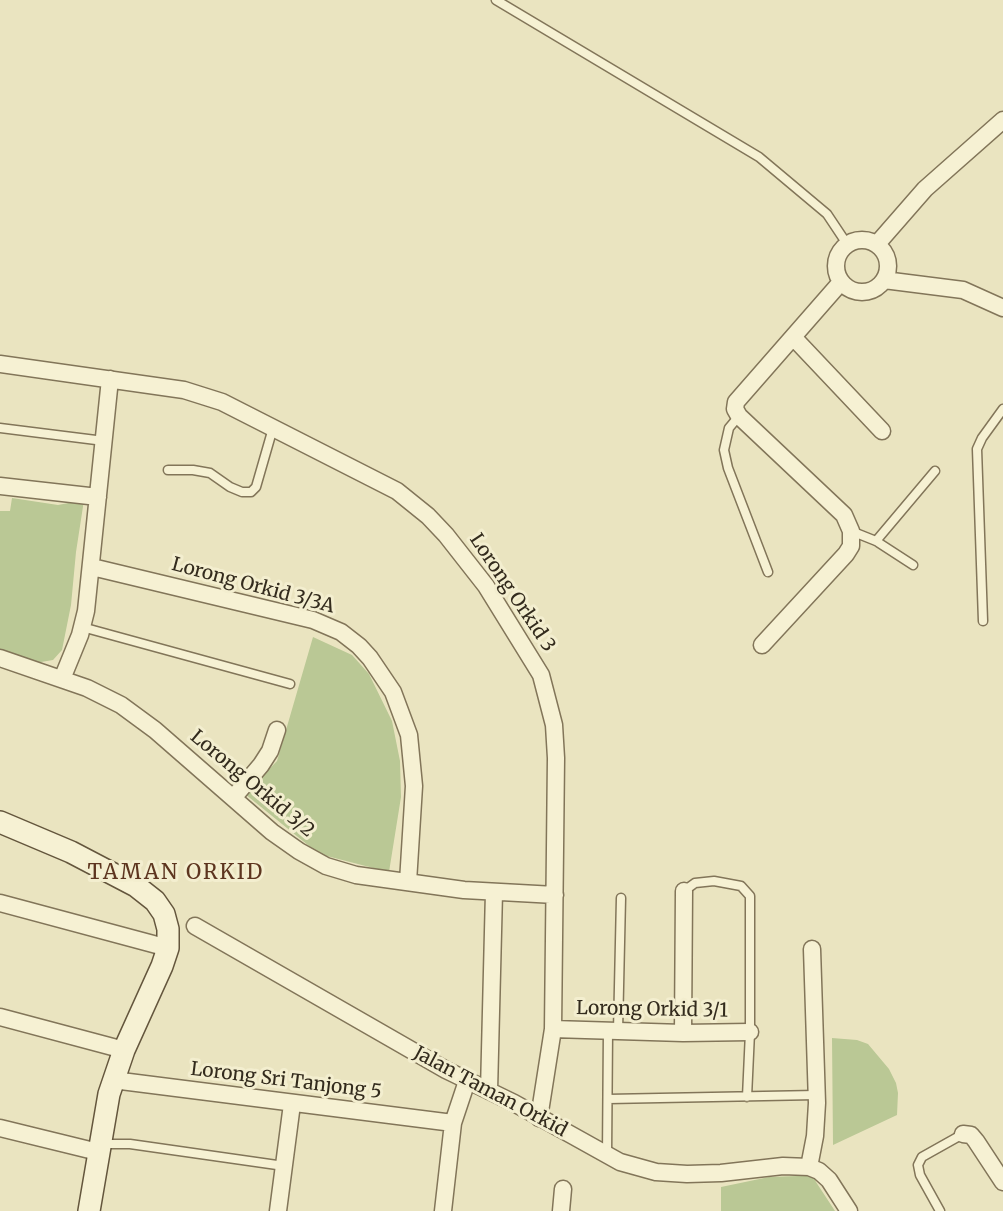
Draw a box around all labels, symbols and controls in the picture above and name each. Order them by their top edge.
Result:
street label: Lorong Orkid 3 [464,530,560,656]
street label: Lorong Orkid 3/3A [169,553,337,619]
street label: Lorong Orkid 3/2 [185,726,319,842]
district label: TAMAN ORKID [89,860,263,886]
street label: Lorong Orkid 3/1 [576,997,728,1023]
street label: Jalan Taman Orkid [409,1042,571,1142]
street label: Lorong Sri Tanjong 5 [189,1058,383,1104]

